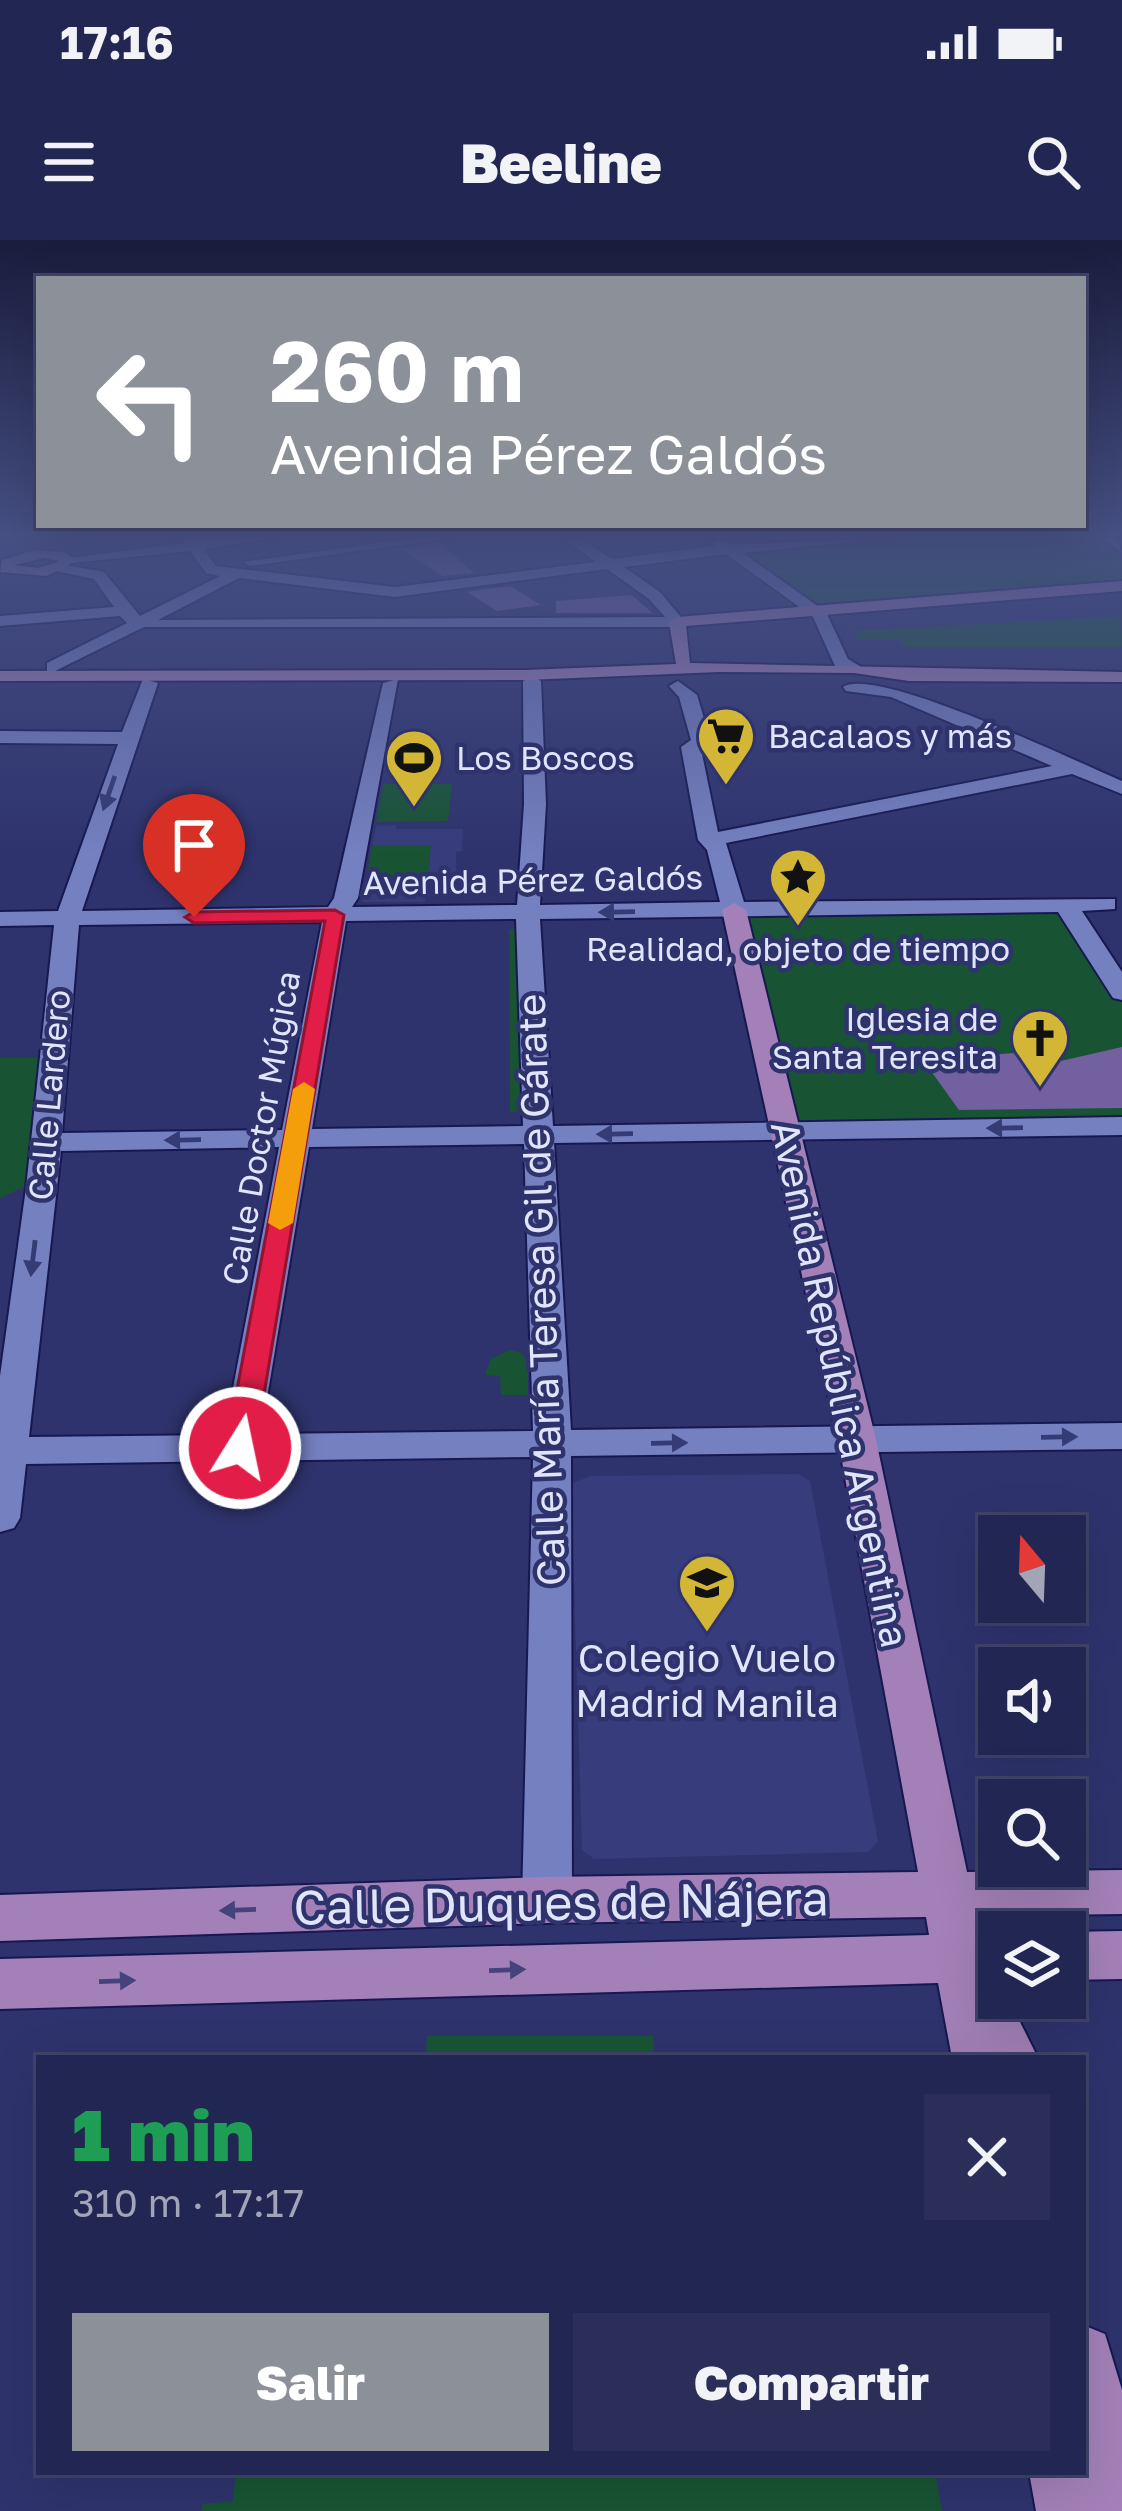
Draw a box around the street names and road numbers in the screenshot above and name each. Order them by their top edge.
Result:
street label: Avenida Pérez Galdós [363,857,703,902]
street label: Calle Doctor Múgica [214,968,307,1288]
street label: Calle Lardero [20,988,77,1202]
street label: Calle María Teresa Gil de Gárate [507,993,574,1587]
street label: Avenida República Argentina [762,1116,919,1652]
street label: Calle Duques de Nájera [293,1868,829,1936]

